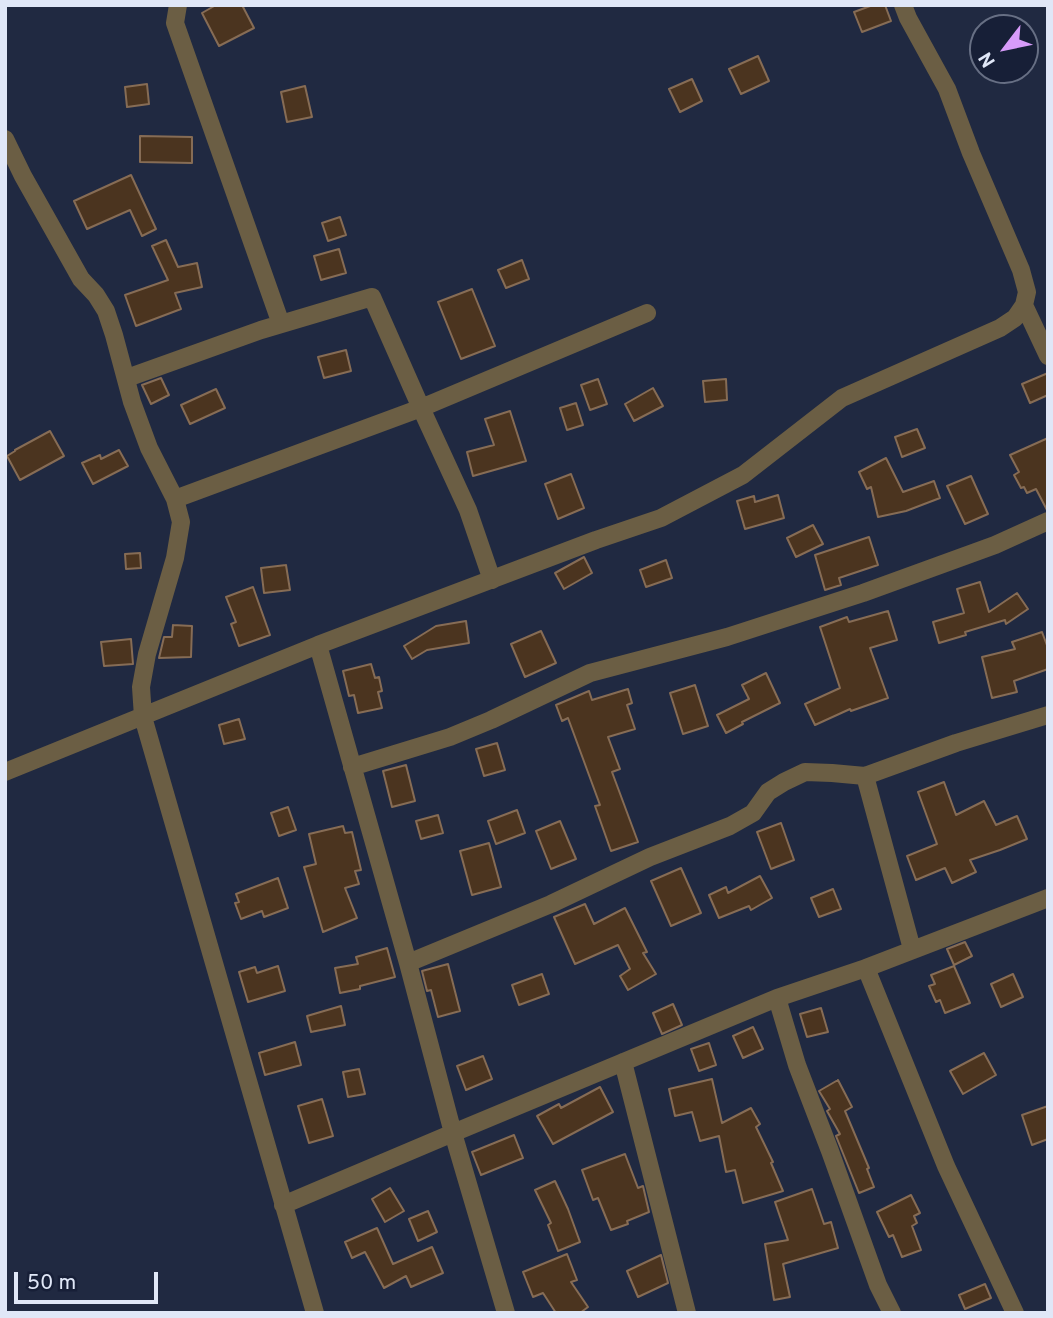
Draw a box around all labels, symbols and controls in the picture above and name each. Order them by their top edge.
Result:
north arrow [969,14,1039,84]
text: N [974,47,1002,71]
scale bar [18,1258,161,1302]
text: 50 m [27,1270,76,1297]

